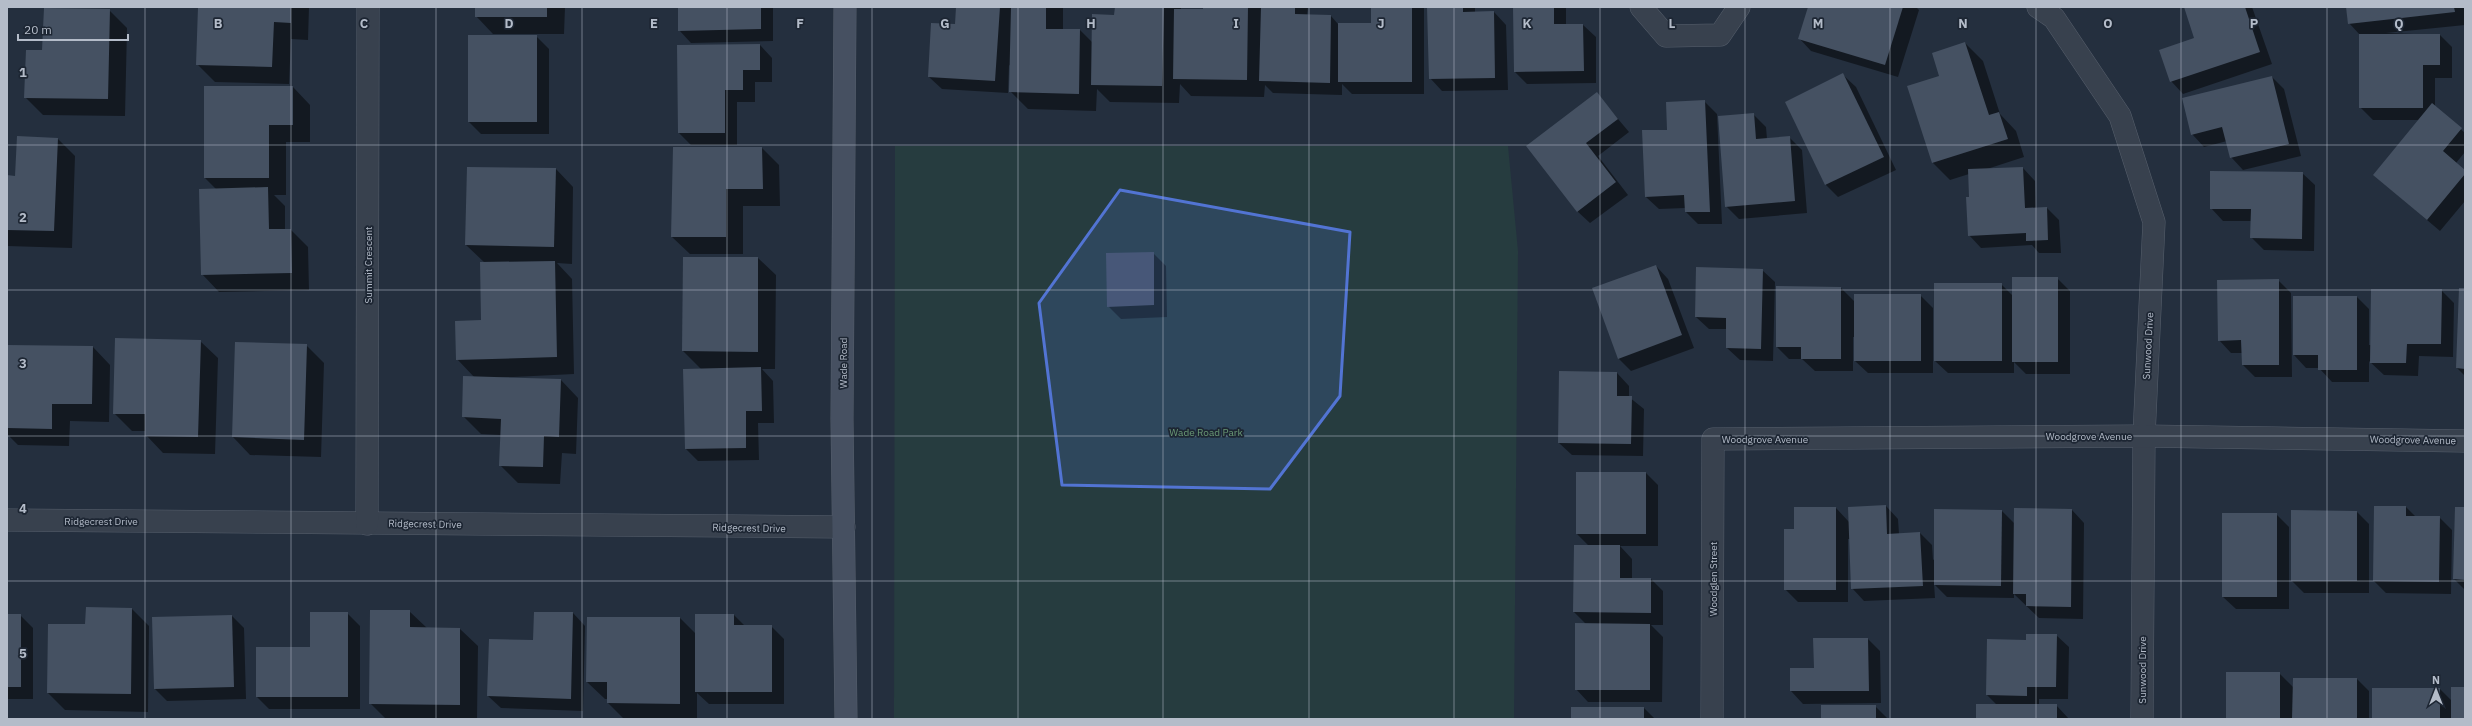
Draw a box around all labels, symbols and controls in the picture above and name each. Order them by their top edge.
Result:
text: B [214,15,223,32]
text: C [360,15,369,32]
text: D [504,15,514,32]
text: E [650,15,658,32]
text: F [796,15,804,32]
text: G [940,15,950,32]
text: H [1086,15,1096,32]
text: I [1233,15,1239,32]
text: J [1377,15,1385,32]
text: K [1522,15,1532,32]
text: L [1669,15,1676,32]
text: M [1813,15,1823,32]
text: N [1958,15,1968,32]
text: O [2103,15,2113,32]
text: P [2250,15,2259,32]
text: Q [2394,15,2404,32]
scale bar [18,16,128,42]
text: 20 m [24,22,52,37]
text: 1 [19,64,27,81]
text: 2 [19,209,27,226]
street label: Summit Crescent [362,226,375,304]
street label: Sunwood Drive [2140,312,2156,380]
street label: Wade Road [837,338,850,388]
text: 3 [19,355,27,372]
park label: Wade Road Park [1169,426,1243,439]
street label: Woodgrove Avenue [2046,430,2133,443]
street label: Woodgrove Avenue [1722,433,1809,446]
street label: Woodgrove Avenue [2370,433,2457,447]
text: 4 [19,500,27,517]
street label: Ridgecrest Drive [64,515,138,528]
street label: Ridgecrest Drive [388,517,462,531]
street label: Ridgecrest Drive [712,521,786,535]
street label: Woodglen Street [1707,541,1720,616]
street label: Sunwood Drive [2136,636,2149,704]
text: 5 [19,645,27,662]
north arrow [2416,670,2456,710]
text: N [2432,673,2440,687]

